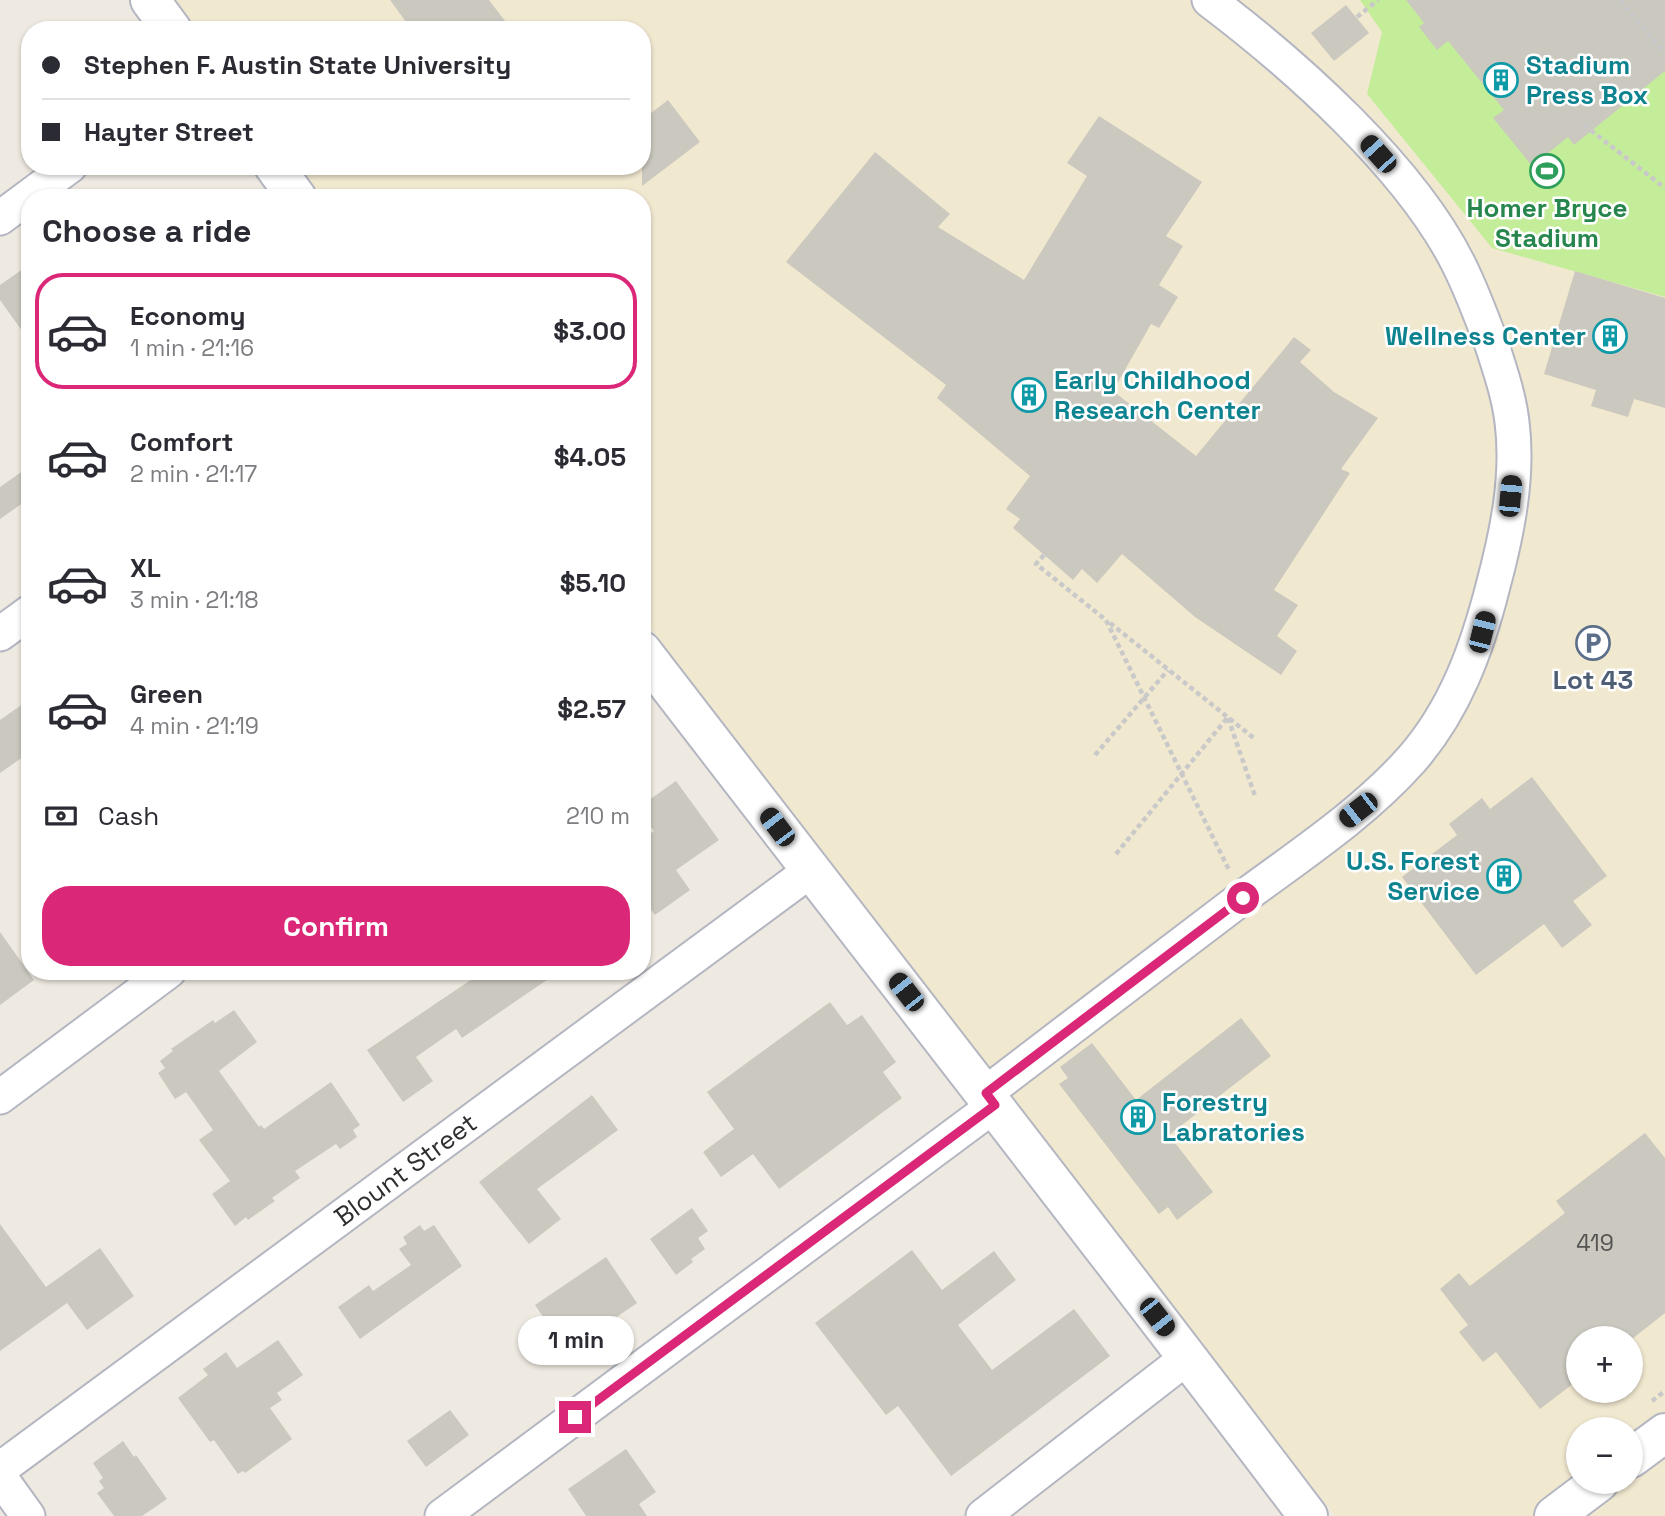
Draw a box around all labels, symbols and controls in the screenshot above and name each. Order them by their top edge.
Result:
text: Stephen F. Austin State University [84,48,511,82]
place label: Stadium Press Box [1526,48,1648,112]
building icon: Stadium Press Box [1482,61,1520,99]
text: Hayter Street [84,115,254,149]
car [1357,131,1400,177]
sports icon: Homer Bryce Stadium [1528,152,1566,190]
place label: Homer Bryce Stadium [1467,191,1627,255]
text: Choose a ride [42,211,252,251]
text: Economy [130,299,246,333]
icon: car [46,300,109,363]
text: $3.00 [553,314,626,348]
building icon: Wellness Center [1591,317,1629,355]
place label: Wellness Center [1385,319,1586,353]
text: 1 min · 21:16 [130,333,254,363]
place label: Early Childhood Research Center [1054,363,1261,427]
building icon: Early Childhood Research Center [1010,376,1048,414]
text: Comfort [130,425,233,459]
icon: car [46,426,109,489]
text: $4.05 [554,440,626,474]
text: 2 min · 21:17 [130,459,257,489]
car [1498,474,1523,518]
text: XL [130,551,161,585]
icon: car [46,552,109,615]
text: $5.10 [560,566,626,600]
text: 3 min · 21:18 [130,585,259,615]
car [1467,609,1498,655]
parking icon: Lot 43 [1574,624,1612,662]
place label: Lot 43 [1553,663,1633,697]
text: Green [130,677,203,711]
icon: car [46,678,109,741]
text: $2.57 [557,692,626,726]
text: 4 min · 21:19 [130,711,259,741]
car [1335,789,1382,831]
icon: cash [42,797,80,835]
text: Cash [98,799,159,833]
text: 210 m [566,801,630,831]
car [756,804,799,850]
place label: U.S. Forest Service [1346,844,1480,908]
building icon: U.S. Forest Service [1485,857,1523,895]
route start [1227,882,1259,914]
button: Confirm [42,886,630,966]
car [885,969,928,1015]
place label: Forestry Labratories [1162,1085,1305,1149]
building icon: Forestry Labratories [1119,1098,1157,1136]
street label: Blount Street [327,1106,484,1234]
house number: 419 [1576,1228,1614,1258]
car [1136,1294,1179,1340]
callout: 1 min [517,1316,633,1364]
text: 1 min [548,1325,604,1355]
map controls [1566,1326,1643,1494]
button: + [1566,1326,1643,1403]
route end [559,1401,591,1433]
button: − [1566,1417,1643,1494]

